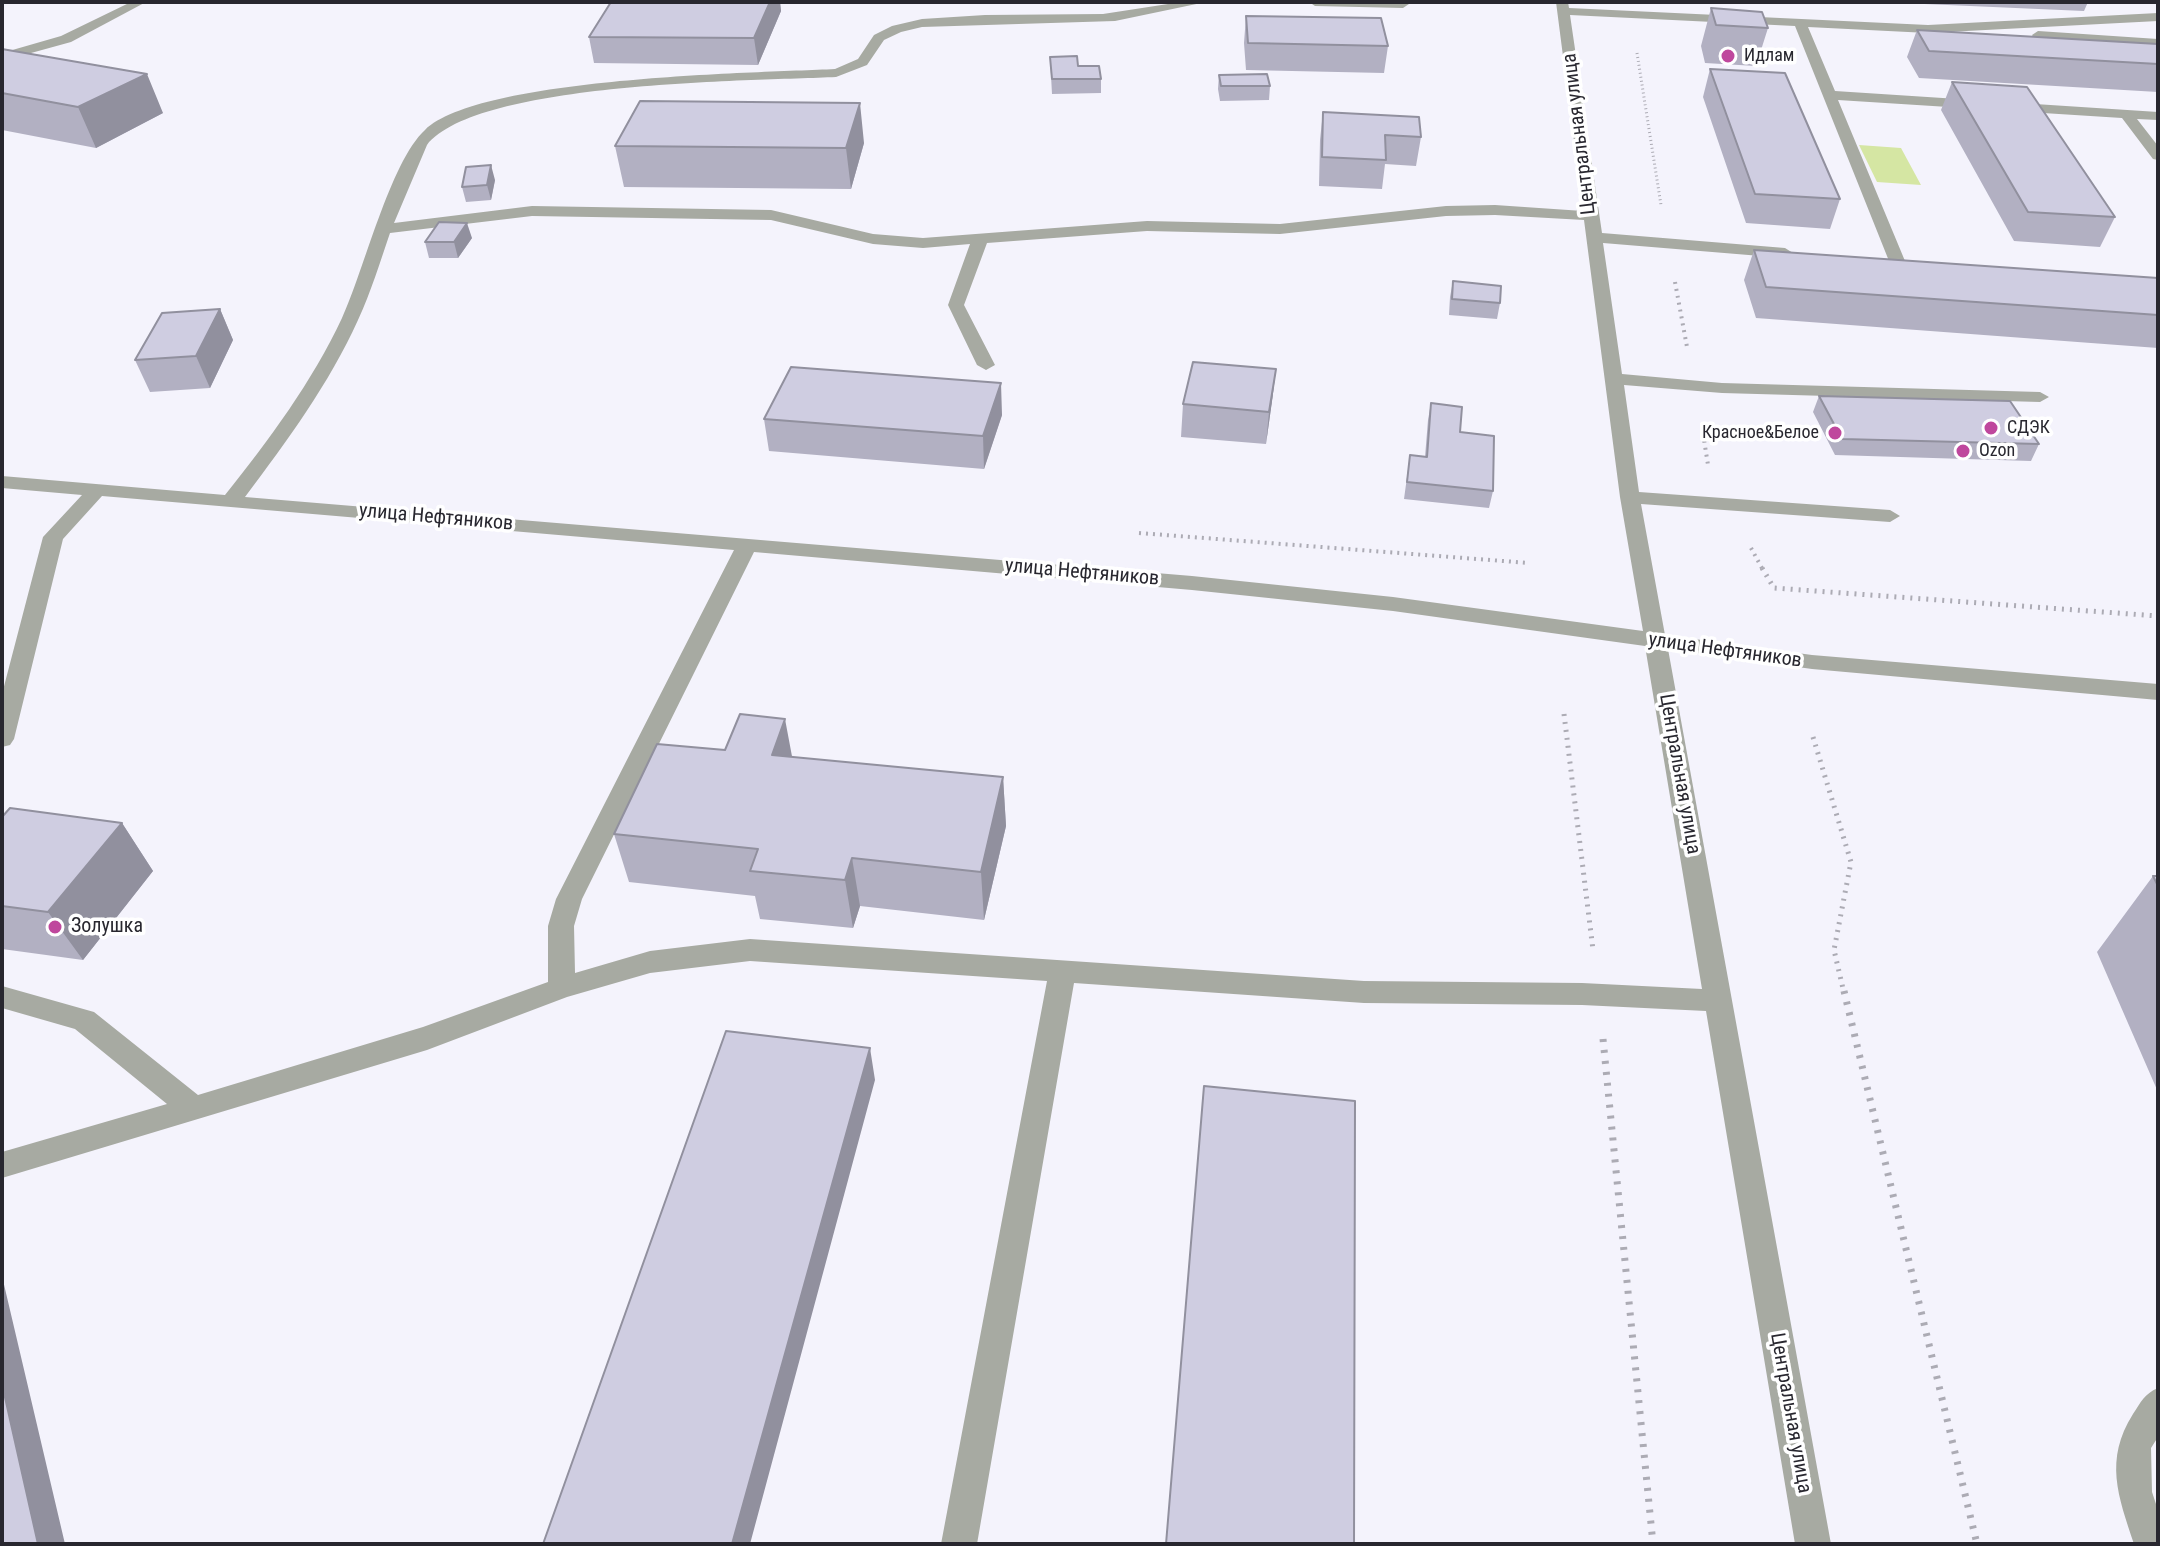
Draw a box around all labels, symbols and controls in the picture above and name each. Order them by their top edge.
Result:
place label: Идлам [1744,45,1794,67]
marker: Идлам [1719,47,1737,65]
street label: Центральная улица [1558,52,1602,216]
place label: СДЭК [2007,417,2050,439]
marker: СДЭК [1982,419,2000,437]
place label: Красное&Белое [1702,422,1819,444]
marker: Красное&Белое [1826,424,1844,442]
place label: Ozon [1979,440,2015,462]
marker: Ozon [1954,442,1972,460]
street label: улица Нефтяников [358,499,514,537]
street label: улица Нефтяников [1004,554,1160,592]
street label: улица Нефтяников [1647,628,1803,674]
street label: Центральная улица [1653,692,1705,856]
place label: Золушка [71,915,143,939]
marker: Золушка [46,918,64,936]
street label: Центральная улица [1764,1331,1816,1495]

